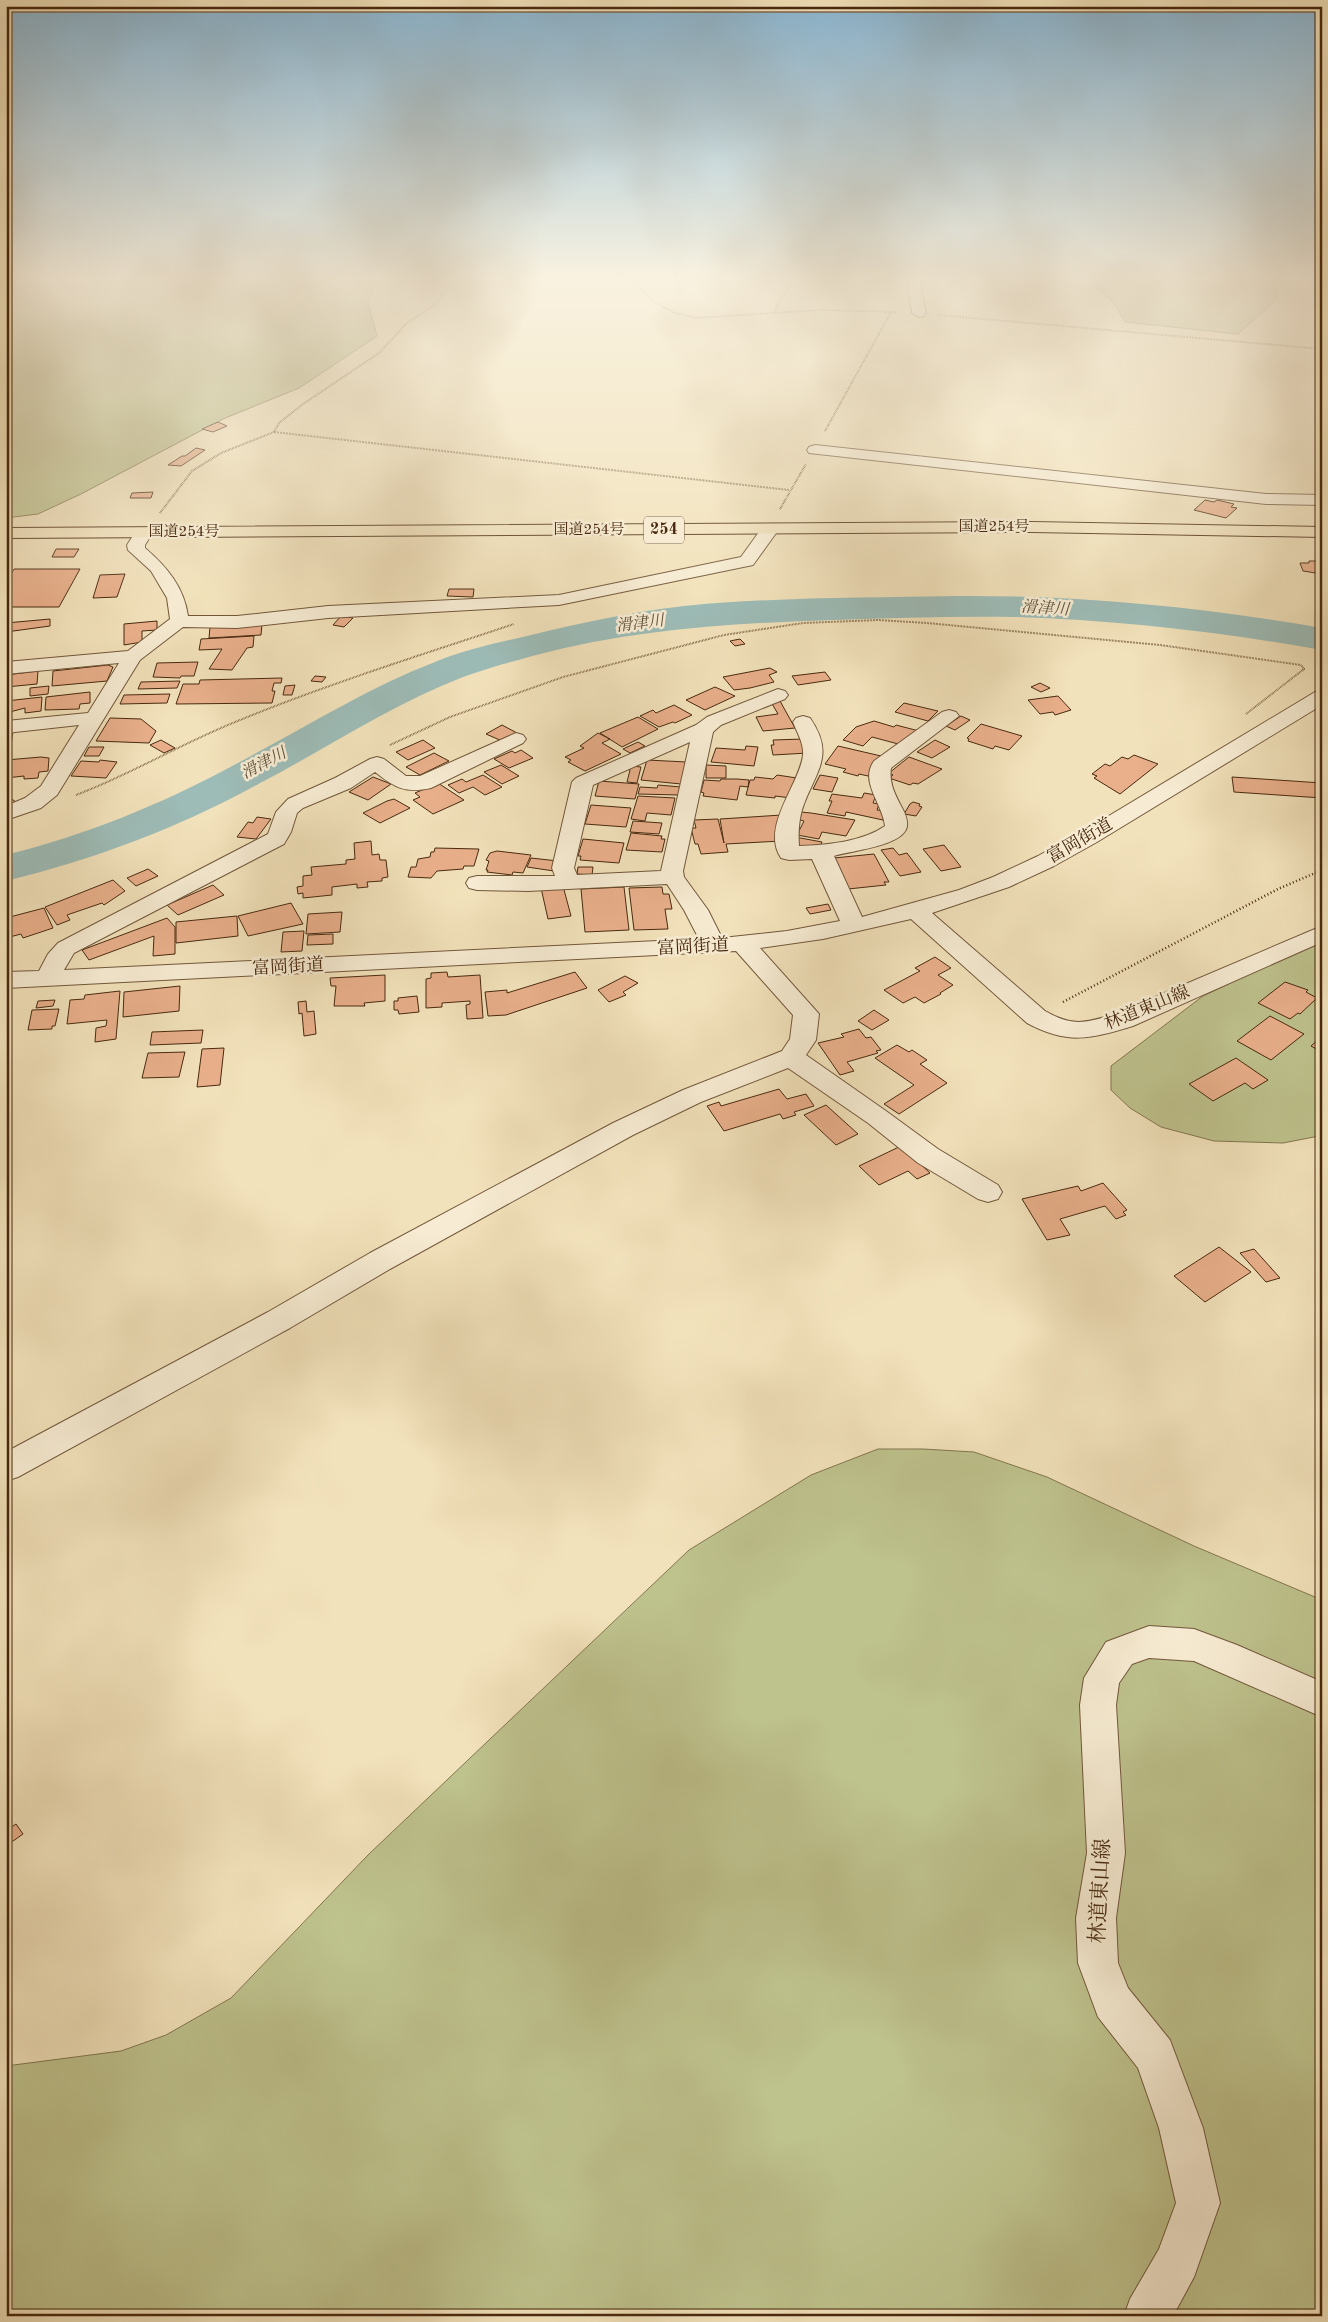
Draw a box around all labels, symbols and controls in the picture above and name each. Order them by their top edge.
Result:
road number: 254 [644,516,684,544]
street label: 国道254号 [958,518,1030,535]
street label: 国道254号 [553,521,625,538]
street label: 国道254号 [148,523,220,540]
water label: 滑津川 [1020,597,1072,619]
water label: 滑津川 [615,611,667,635]
water label: 滑津川 [238,743,291,782]
street label: 富岡街道 [1043,813,1116,867]
street label: 富岡街道 [656,934,729,958]
street label: 富岡街道 [251,954,324,978]
street label: 林道東山線 [1101,981,1192,1033]
street label: 林道東山線 [1086,1838,1114,1944]

